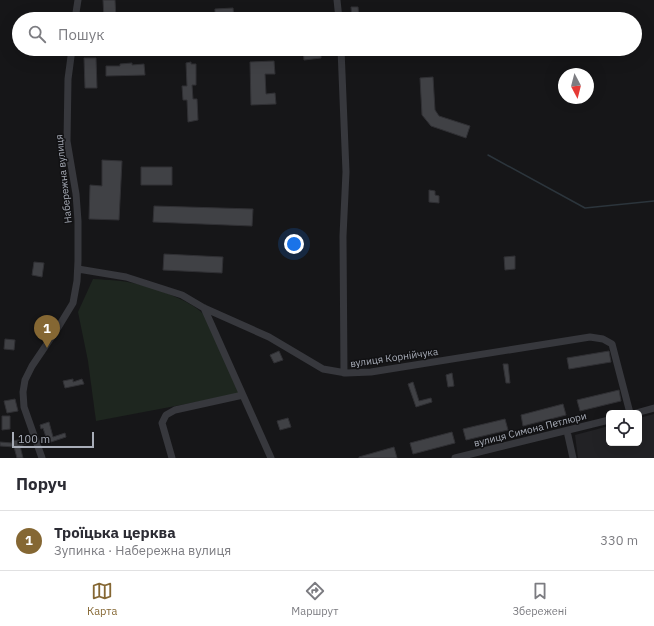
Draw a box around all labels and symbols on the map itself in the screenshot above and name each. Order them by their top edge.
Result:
north arrow [558,68,594,104]
street label: Набережна вулиця [52,134,75,224]
your location [284,234,304,254]
pin: 1 [34,315,60,348]
street label: вулиця Корнійчука [349,345,440,370]
street label: вулиця Симона Петлюри [472,409,588,450]
scale bar [12,430,94,449]

